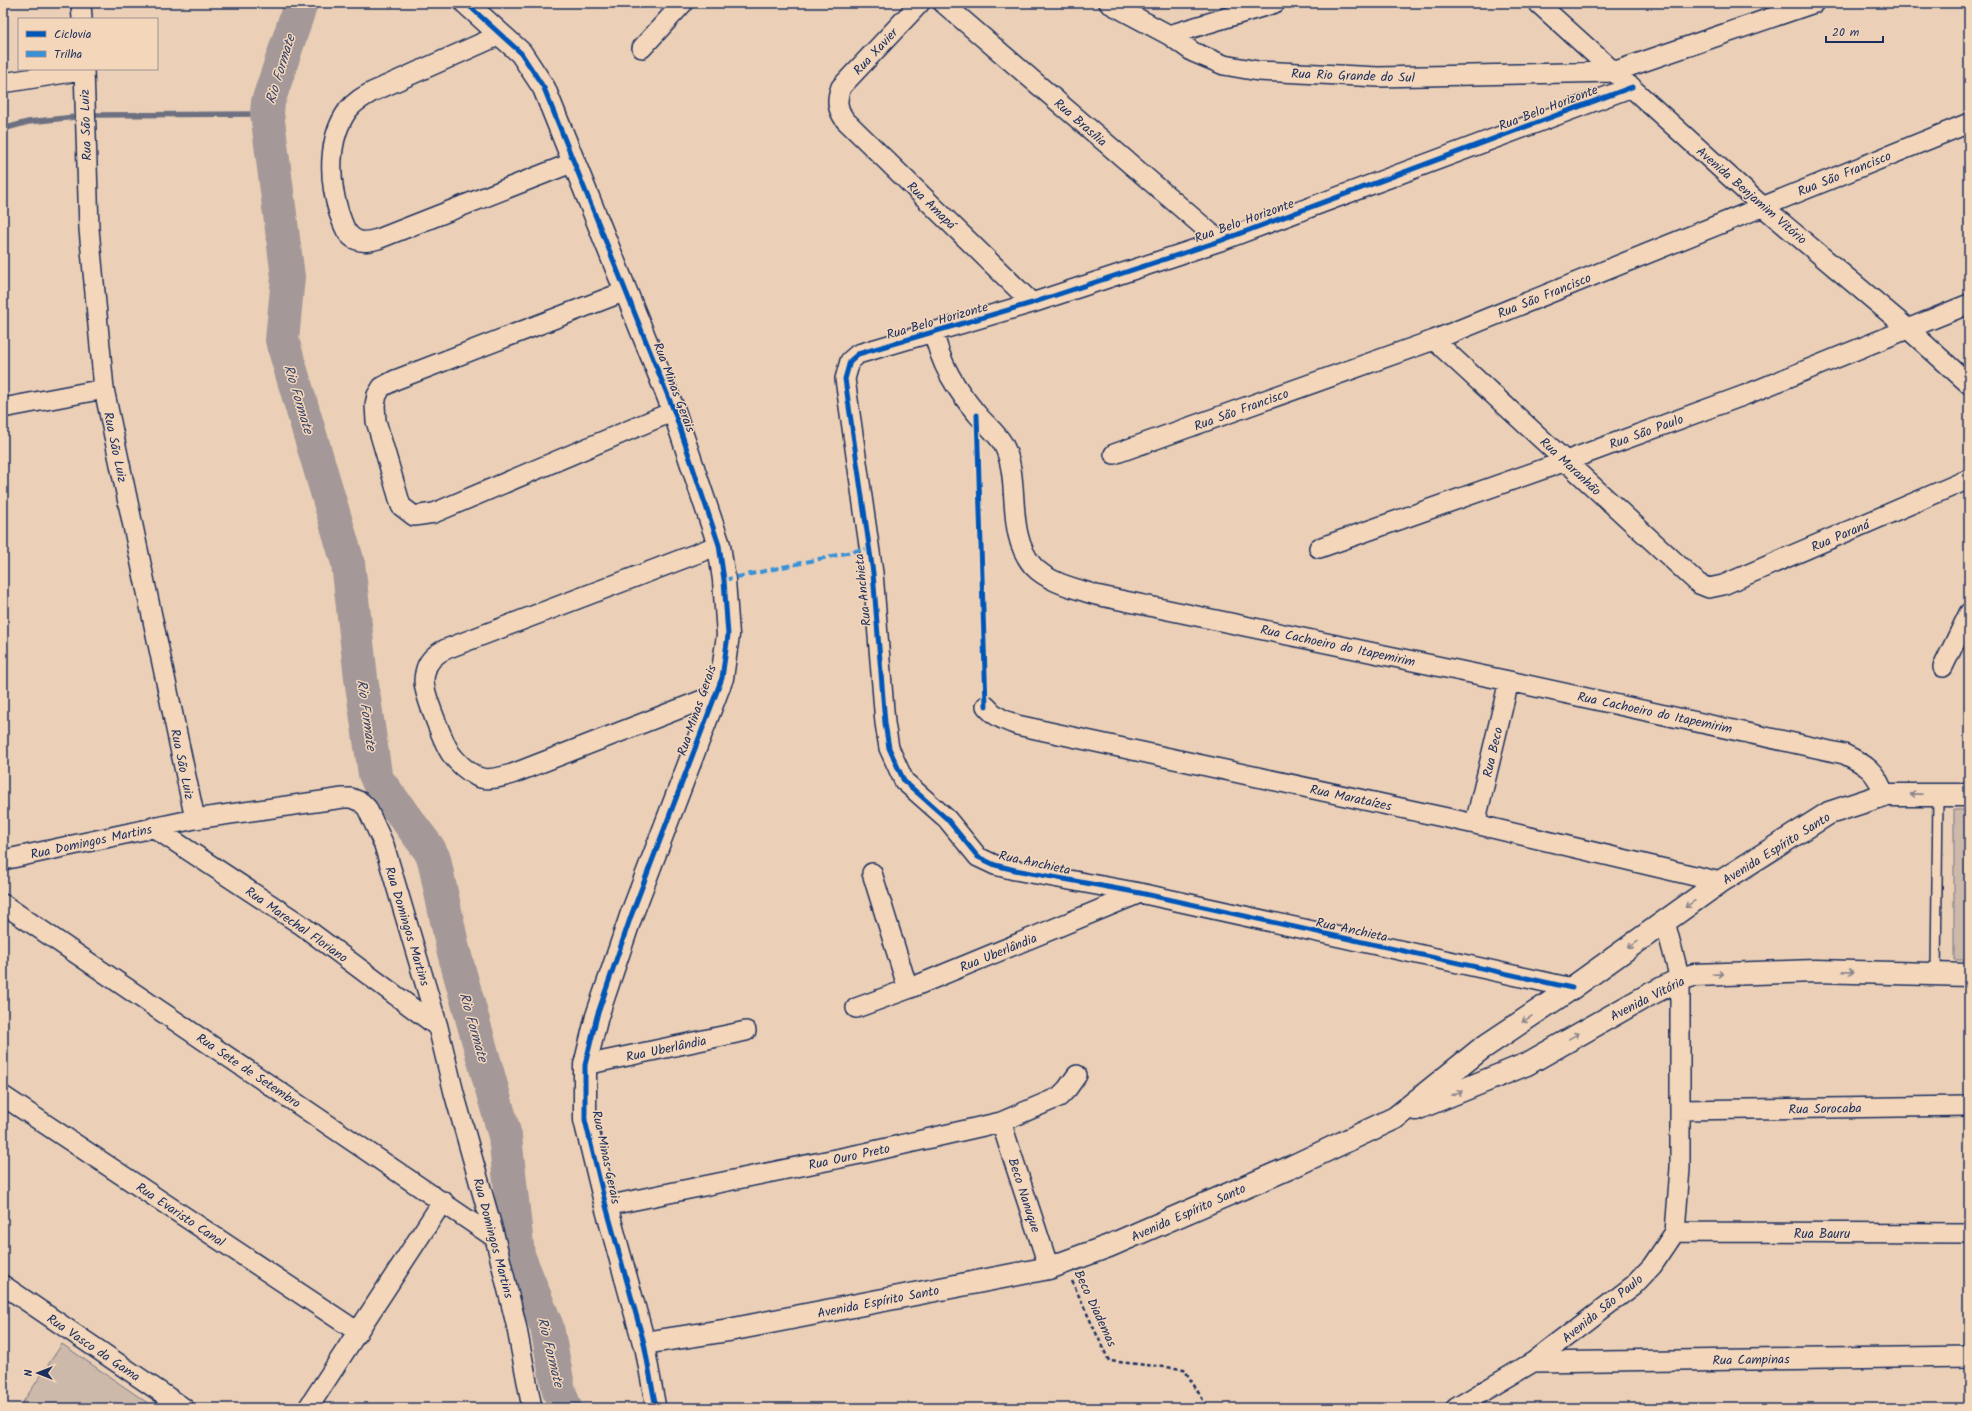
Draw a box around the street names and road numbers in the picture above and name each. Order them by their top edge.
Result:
street label: Rua Xavier [849,23,904,80]
street label: Rua Rio Grande do Sul [1291,64,1415,89]
street label: Rua Belo Horizonte [1496,80,1601,137]
street label: Rua São Luiz [75,89,98,161]
street label: Rua Brasília [1049,94,1111,152]
street label: Avenida Benjamim Vitório [1691,142,1811,250]
street label: Rua São Francisco [1794,146,1895,203]
street label: Rua Amapá [901,177,962,236]
street label: Rua Belo Horizonte [1192,194,1298,249]
street label: Rua São Francisco [1494,268,1595,325]
street label: Rua Belo Horizonte [884,297,991,346]
street label: Rua Minas Gerais [647,339,701,436]
street label: Rua São Francisco [1191,383,1292,437]
street label: Rua São Paulo [1606,409,1687,456]
street label: Rua São Luiz [97,410,132,485]
street label: Rua Maranhão [1534,433,1606,501]
street label: Rua Paraná [1808,514,1875,558]
street label: Rua Anchieta [849,553,878,627]
street label: Rua Cachoeiro do Itapemirim [1258,620,1417,673]
street label: Rua Minas Gerais [672,662,723,759]
street label: Rua Cachoeiro do Itapemirim [1575,687,1734,740]
street label: Rua Beco [1477,725,1509,780]
street label: Rua São Luiz [164,727,199,802]
street label: Rua Marataízes [1308,780,1394,817]
street label: Avenida Espírito Santo [1719,807,1835,891]
street label: Rua Domingos Martins [29,819,155,866]
street label: Rua Anchieta [997,846,1072,881]
street label: Rua Domingos Martins [378,864,435,989]
street label: Rua Marechal Floriano [241,882,352,969]
street label: Rua Anchieta [1314,913,1389,948]
street label: Rua Uberlândia [957,928,1040,978]
street label: Avenida Vitória [1607,971,1689,1027]
street label: Rua Sete de Setembro [191,1028,305,1114]
street label: Rua Uberlândia [624,1031,709,1068]
street label: Rua Sorocaba [1788,1098,1862,1121]
street label: Rua Minas Gerais [585,1109,626,1206]
street label: Rua Ouro Preto [807,1139,892,1176]
street label: Beco Nanuque [1002,1155,1046,1236]
street label: Rua Domingos Martins [466,1176,519,1301]
street label: Rua Evaristo Canal [131,1178,229,1253]
street label: Avenida Espírito Santo [1128,1179,1250,1248]
street label: Rua Bauru [1794,1224,1851,1245]
street label: Beco Diademas [1068,1267,1122,1351]
street label: Avenida São Paulo [1558,1270,1648,1349]
street label: Avenida Espírito Santo [815,1280,941,1325]
street label: Rua Vasco da Gama [42,1309,144,1387]
street label: Rua Campinas [1712,1349,1790,1372]

